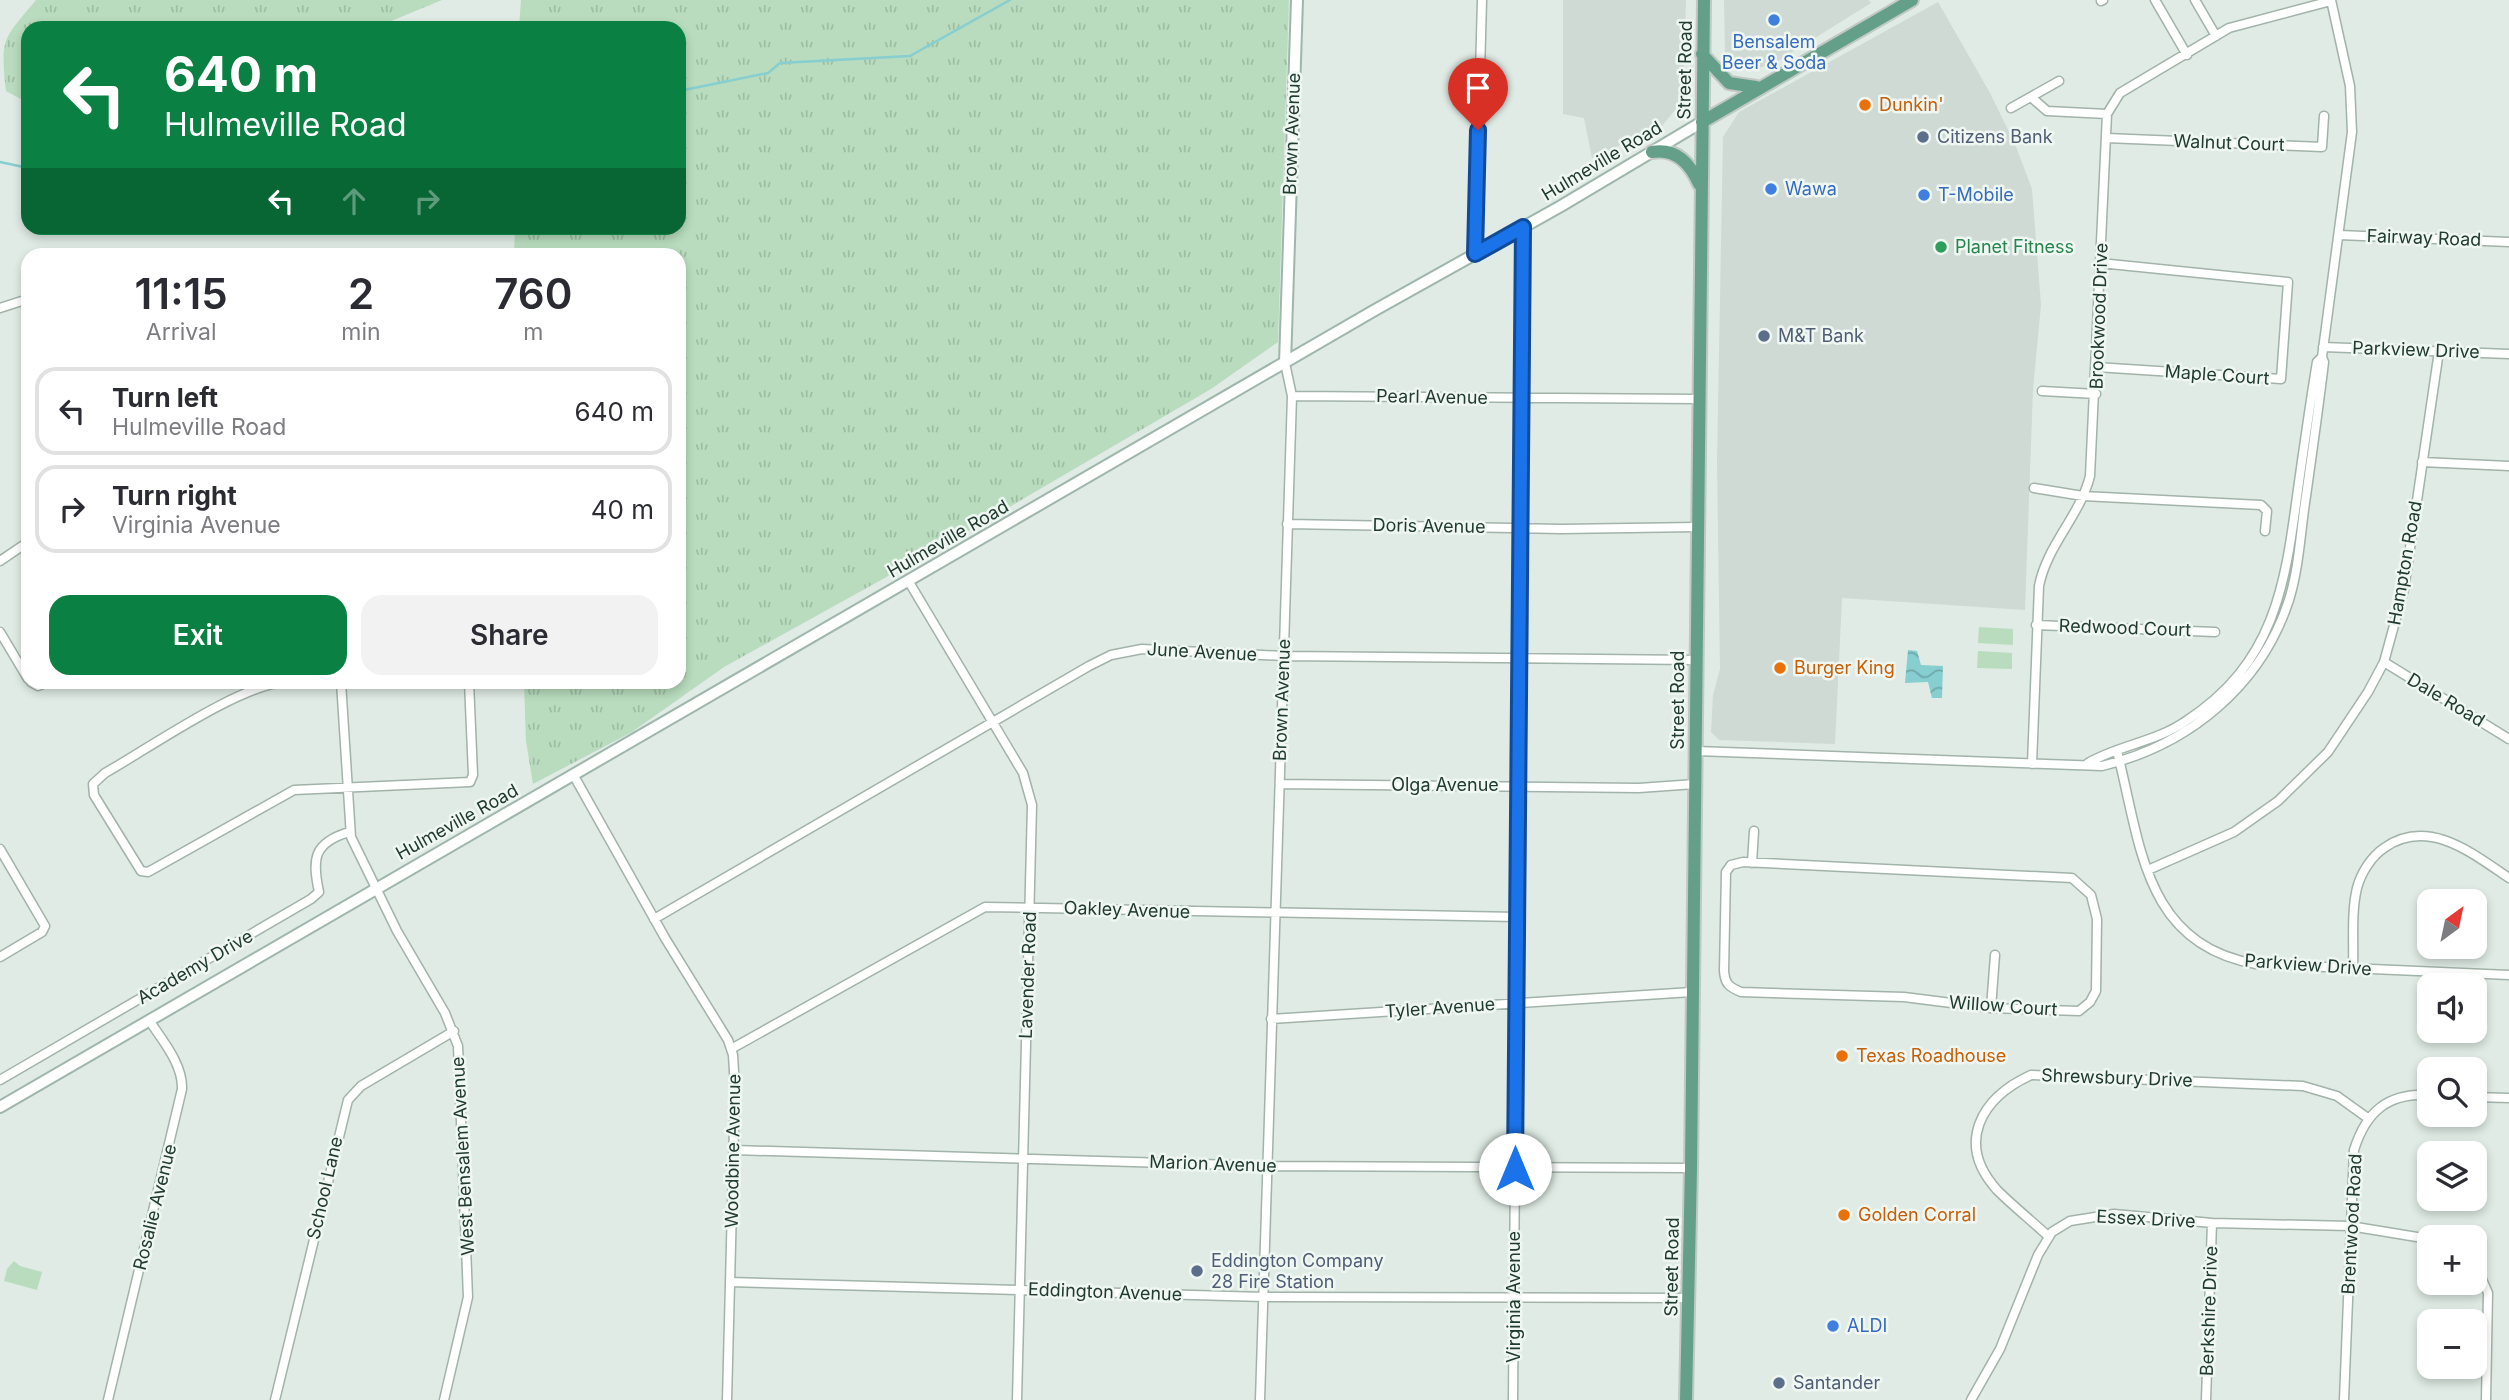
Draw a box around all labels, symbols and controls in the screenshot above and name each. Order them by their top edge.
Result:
marker: Bensalem Beer & Soda [1766,12,1782,28]
street label: Street Road [1673,20,1696,120]
place label: Bensalem Beer & Soda [1722,31,1826,73]
text: 640 m [164,45,318,104]
icon: left [49,49,140,140]
pin [1448,58,1508,130]
icon: arrive [1459,69,1497,107]
street label: Brown Avenue [1279,72,1304,196]
place label: Dunkin' [1879,94,1944,115]
marker: Dunkin' [1857,97,1873,113]
text: Hulmeville Road [164,105,407,144]
street label: Hulmeville Road [1538,116,1666,205]
place label: Citizens Bank [1937,126,2053,147]
marker: Citizens Bank [1915,129,1931,145]
street label: Walnut Court [2173,130,2285,155]
place label: Wawa [1785,178,1837,199]
marker: Wawa [1763,181,1779,197]
icon: left [262,182,300,220]
icon: ahead [335,182,373,220]
icon: right [408,182,446,220]
place label: T-Mobile [1938,184,2014,205]
marker: T-Mobile [1916,187,1932,203]
street label: Fairway Road [2366,225,2482,250]
place label: Planet Fitness [1955,236,2074,257]
marker: Planet Fitness [1933,239,1949,255]
street label: Brookwood Drive [2085,242,2112,390]
text: 11:15 [135,268,228,319]
text: 2 [348,268,374,319]
text: 760 [494,268,572,319]
text: Arrival [146,318,217,346]
text: min [341,318,381,346]
text: m [523,318,543,346]
place label: M&T Bank [1778,325,1864,346]
marker: M&T Bank [1756,328,1772,344]
street label: Parkview Drive [2352,337,2480,362]
street label: Maple Court [2164,360,2270,389]
text: Turn left [112,382,218,413]
street label: Pearl Avenue [1376,385,1488,408]
icon: left [53,392,91,430]
text: 640 m [575,396,654,427]
text: Hulmeville Road [112,413,286,441]
text: Turn right [112,480,237,511]
icon: right [53,490,91,528]
text: 40 m [591,494,654,525]
street label: Hulmeville Road [883,495,1012,582]
street label: Hampton Road [2383,499,2426,627]
text: Virginia Avenue [112,511,281,539]
street label: Doris Avenue [1372,514,1486,537]
button: Exit [49,595,347,675]
button: Share [361,595,658,675]
street label: Redwood Court [2058,615,2192,640]
street label: June Avenue [1146,638,1258,665]
street label: Brown Avenue [1269,638,1294,762]
street label: Street Road [1667,650,1688,750]
place label: Burger King [1794,657,1895,678]
marker: Burger King [1772,660,1788,676]
street label: Dale Road [2404,668,2489,731]
street label: Olga Avenue [1391,774,1499,795]
street label: Hulmeville Road [392,779,522,864]
north arrow [2417,889,2487,959]
map controls [2417,889,2487,1379]
street label: Oakley Avenue [1063,897,1191,922]
street label: Lavender Road [1015,911,1040,1039]
street label: Academy Drive [133,925,256,1008]
street label: Parkview Drive [2244,950,2372,979]
button: sound [2417,973,2487,1043]
street label: Willow Court [1948,991,2058,1020]
street label: Tyler Avenue [1384,993,1496,1022]
place label: Texas Roadhouse [1856,1045,2006,1066]
marker: Texas Roadhouse [1834,1048,1850,1064]
street label: West Bensalem Avenue [447,1056,478,1256]
button: search [2417,1057,2487,1127]
street label: Shrewsbury Drive [2041,1064,2193,1091]
street label: Woodbine Avenue [721,1074,744,1228]
position arrow [1478,1132,1552,1206]
street label: School Lane [302,1134,347,1241]
button: layers [2417,1141,2487,1211]
street label: Rosalie Avenue [129,1142,180,1272]
street label: Marion Avenue [1149,1151,1277,1176]
street label: Brentwood Road [2337,1153,2366,1295]
place label: Golden Corral [1858,1204,1976,1225]
street label: Essex Drive [2096,1205,2196,1232]
marker: Golden Corral [1836,1207,1852,1223]
street label: Street Road [1660,1217,1683,1317]
button: + [2417,1225,2487,1295]
street label: Virginia Avenue [1503,1231,1524,1363]
street label: Berkshire Drive [2196,1245,2221,1377]
place label: Eddington Company 28 Fire Station [1211,1250,1384,1292]
marker: Eddington Company 28 Fire Station [1189,1263,1205,1279]
street label: Eddington Avenue [1028,1278,1183,1305]
button: − [2417,1309,2487,1379]
place label: ALDI [1847,1315,1887,1336]
marker: ALDI [1825,1318,1841,1334]
place label: Santander [1793,1372,1881,1393]
marker: Santander [1771,1375,1787,1391]

